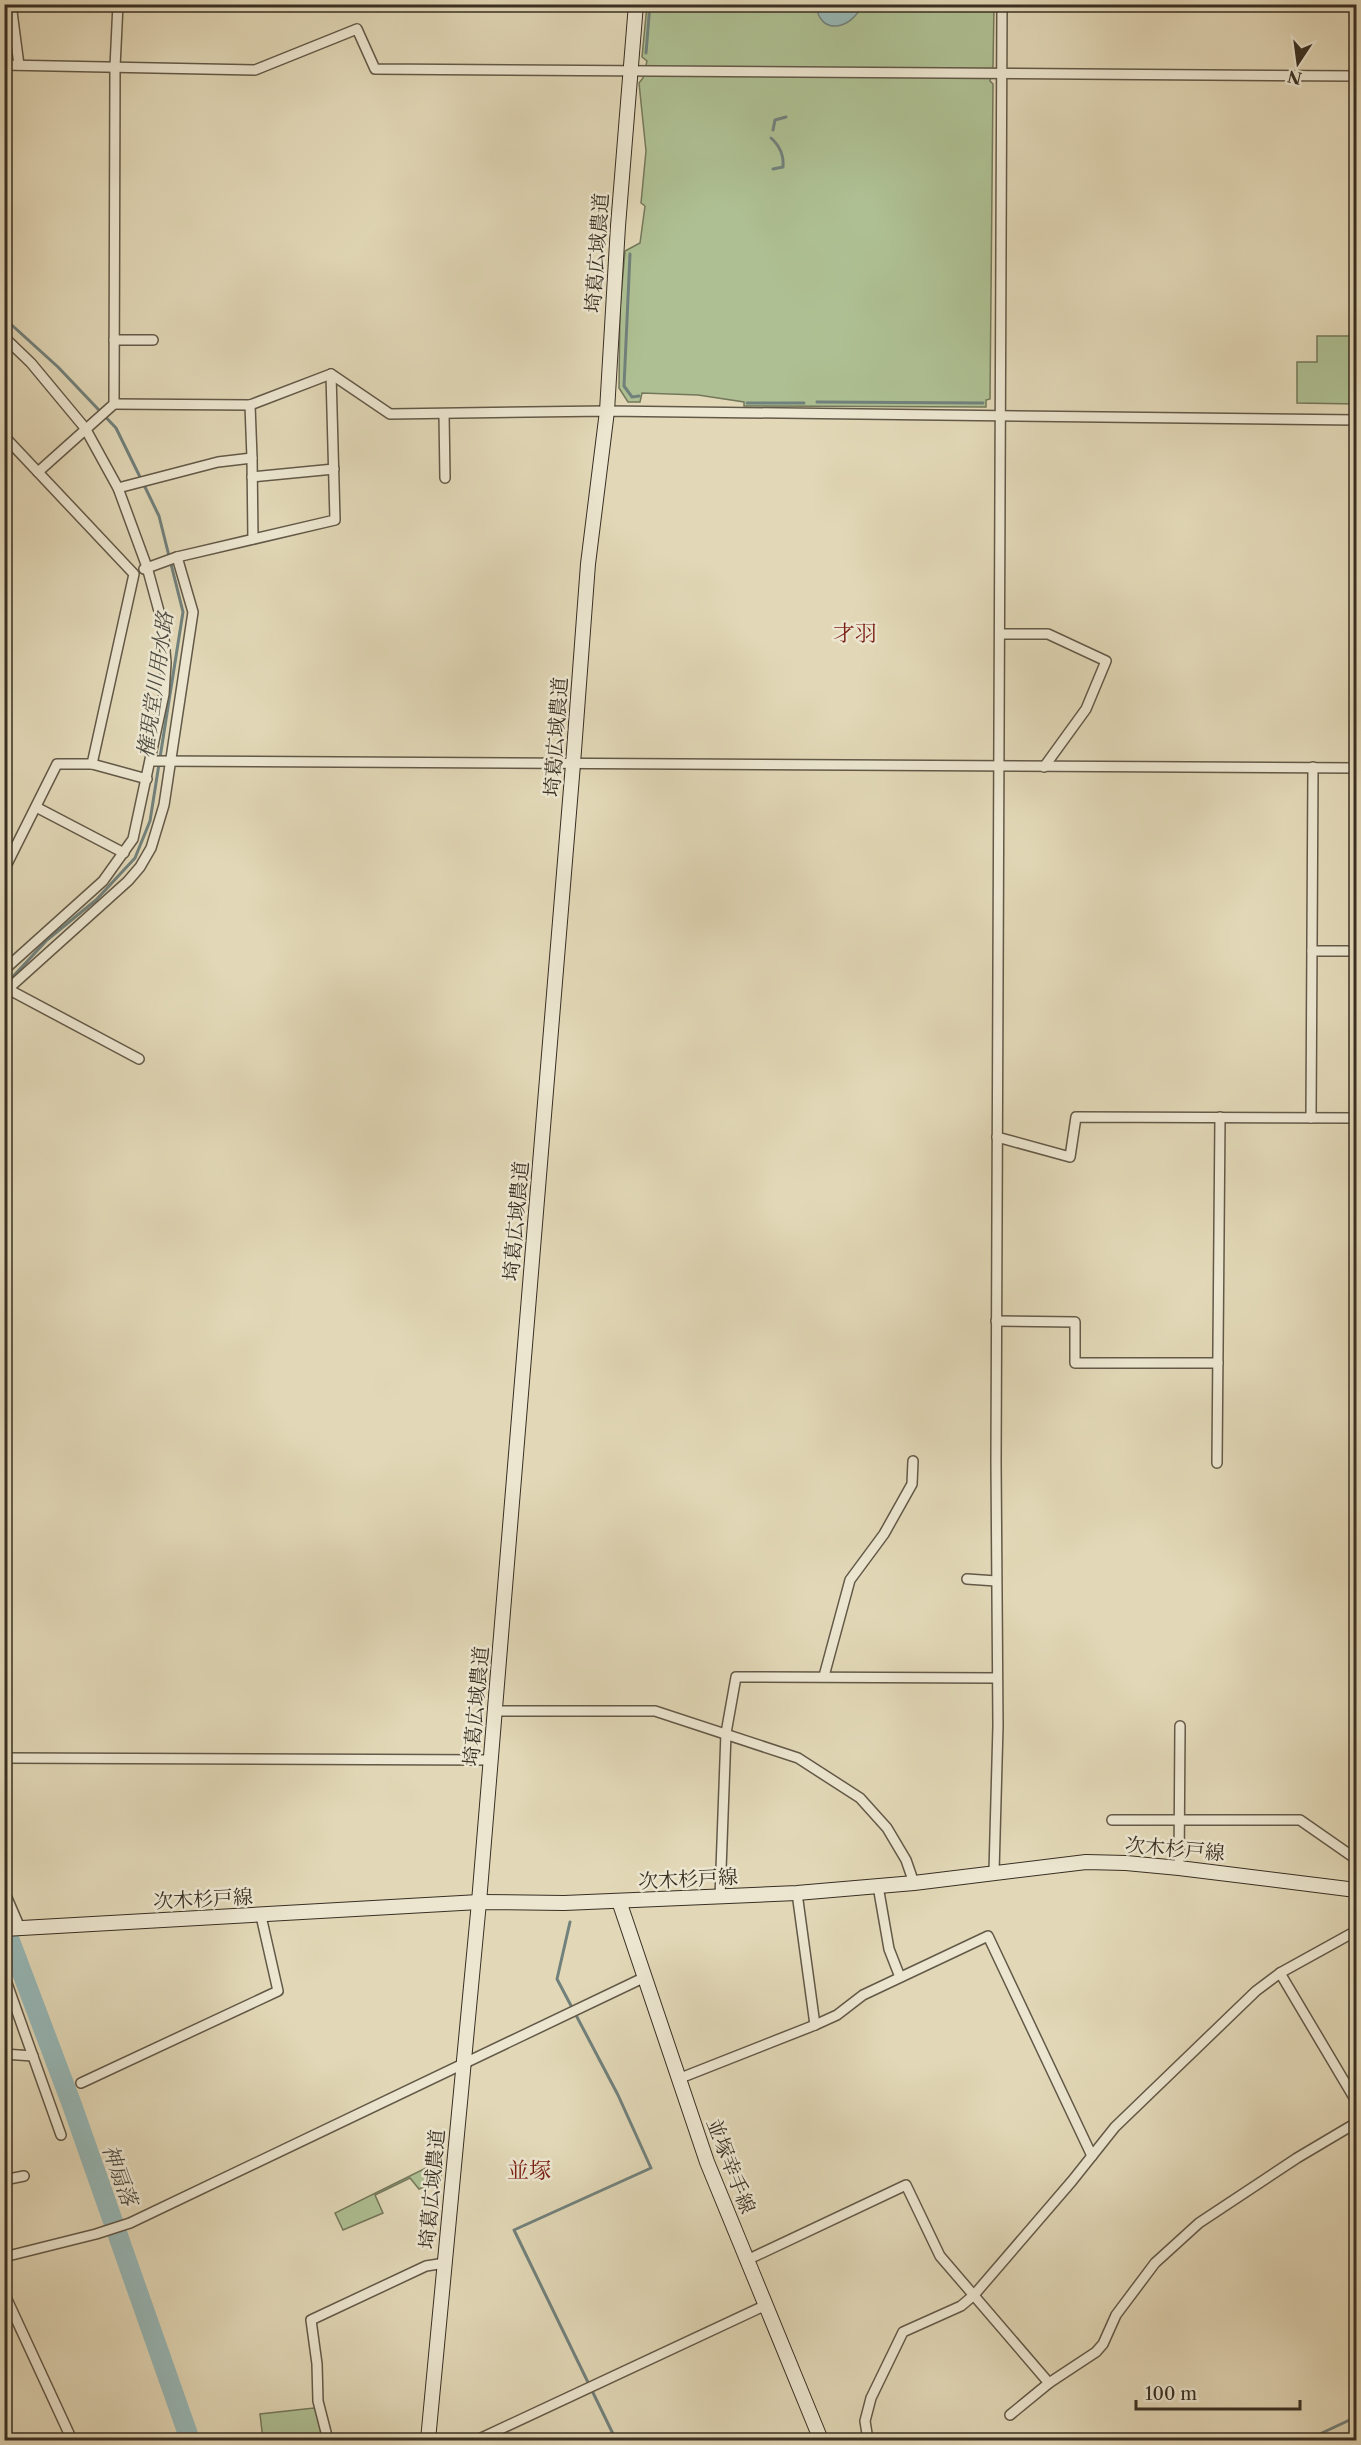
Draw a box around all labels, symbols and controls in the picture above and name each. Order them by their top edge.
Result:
north arrow [1268,33,1328,93]
text: N [1286,66,1304,89]
street label: 埼葛広域農道 [581,192,613,314]
water label: 権現堂川用水路 [132,608,178,760]
district label: 才羽 [833,620,877,647]
street label: 埼葛広域農道 [540,676,572,798]
street label: 埼葛広域農道 [499,1160,533,1282]
street label: 埼葛広域農道 [459,1645,493,1767]
street label: 次木杉戸線 [1124,1833,1226,1865]
street label: 次木杉戸線 [637,1864,739,1894]
street label: 次木杉戸線 [152,1884,254,1914]
street label: 並塚幸手線 [702,2115,760,2217]
street label: 埼葛広域農道 [415,2128,449,2250]
water label: 神扇落 [97,2141,144,2212]
district label: 並塚 [507,2157,551,2184]
scale bar [1136,2373,1300,2411]
text: 100 m [1145,2383,1197,2405]

